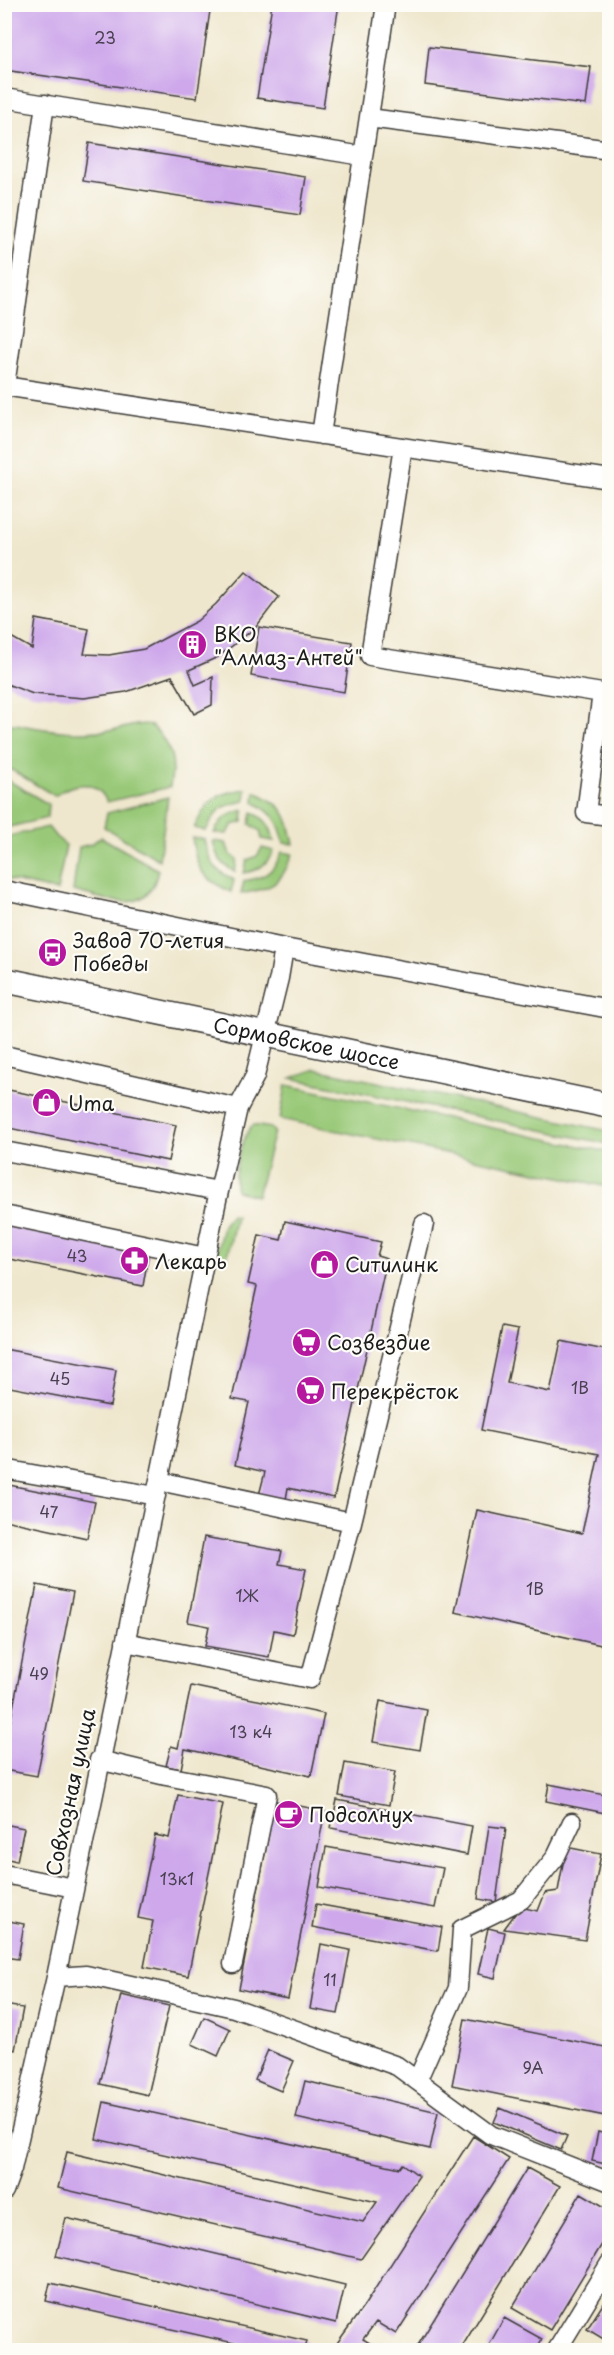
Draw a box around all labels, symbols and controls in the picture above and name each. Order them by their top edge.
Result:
house number: 23 [94,25,116,49]
place label: ВКО "Алмаз-Антей" [214,619,363,672]
building icon: ВКО "Алмаз-Антей" [177,629,209,661]
place label: Завод 70-летия Победы [73,925,225,978]
bus stop icon: Завод 70-летия Победы [36,936,68,968]
street label: Сормовское шоссе [211,1009,402,1077]
shop icon: Uma [31,1087,63,1119]
place label: Uma [68,1088,115,1118]
house number: 43 [67,1243,87,1267]
pharmacy icon: Лекарь [118,1245,150,1277]
place label: Лекарь [155,1246,227,1276]
shop icon: Ситилинк [308,1248,340,1280]
place label: Ситилинк [345,1249,438,1279]
supermarket icon: Созвездие [290,1326,322,1358]
place label: Созвездие [327,1327,431,1357]
house number: 45 [50,1366,70,1390]
supermarket icon: Перекрёсток [294,1375,326,1407]
house number: 1В [571,1375,589,1399]
place label: Перекрёсток [331,1376,459,1406]
house number: 47 [40,1499,59,1523]
house number: 1В [526,1576,544,1600]
house number: 1Ж [235,1583,259,1607]
house number: 49 [29,1661,49,1685]
street label: Совхозная улица [38,1705,103,1879]
house number: 13 к4 [229,1719,273,1743]
cafe icon: Подсолнух [272,1798,304,1830]
place label: Подсолнух [309,1799,413,1829]
house number: 13к1 [160,1866,194,1890]
house number: 11 [323,1967,337,1991]
house number: 9А [522,2055,544,2079]

